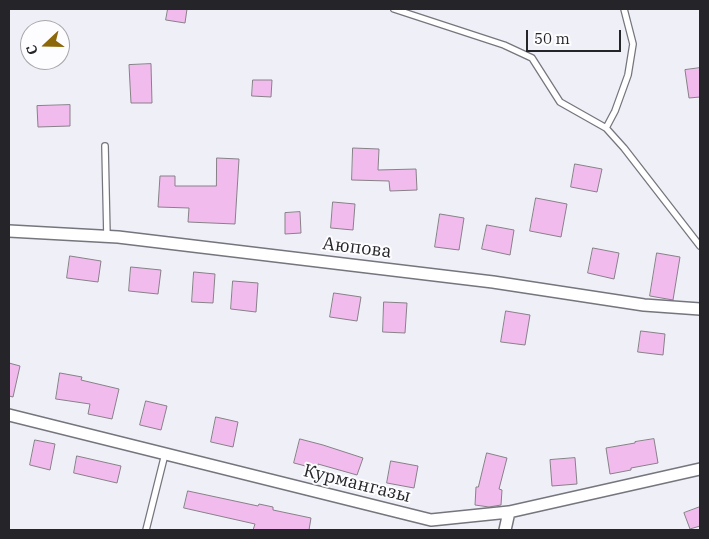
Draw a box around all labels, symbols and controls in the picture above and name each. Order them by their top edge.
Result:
north arrow [20,20,70,70]
scale bar [529,20,624,52]
text: 50 m [534,29,570,48]
text: С [22,42,42,58]
street label: Аюпова [321,233,393,263]
street label: Курмангазы [301,460,413,508]

